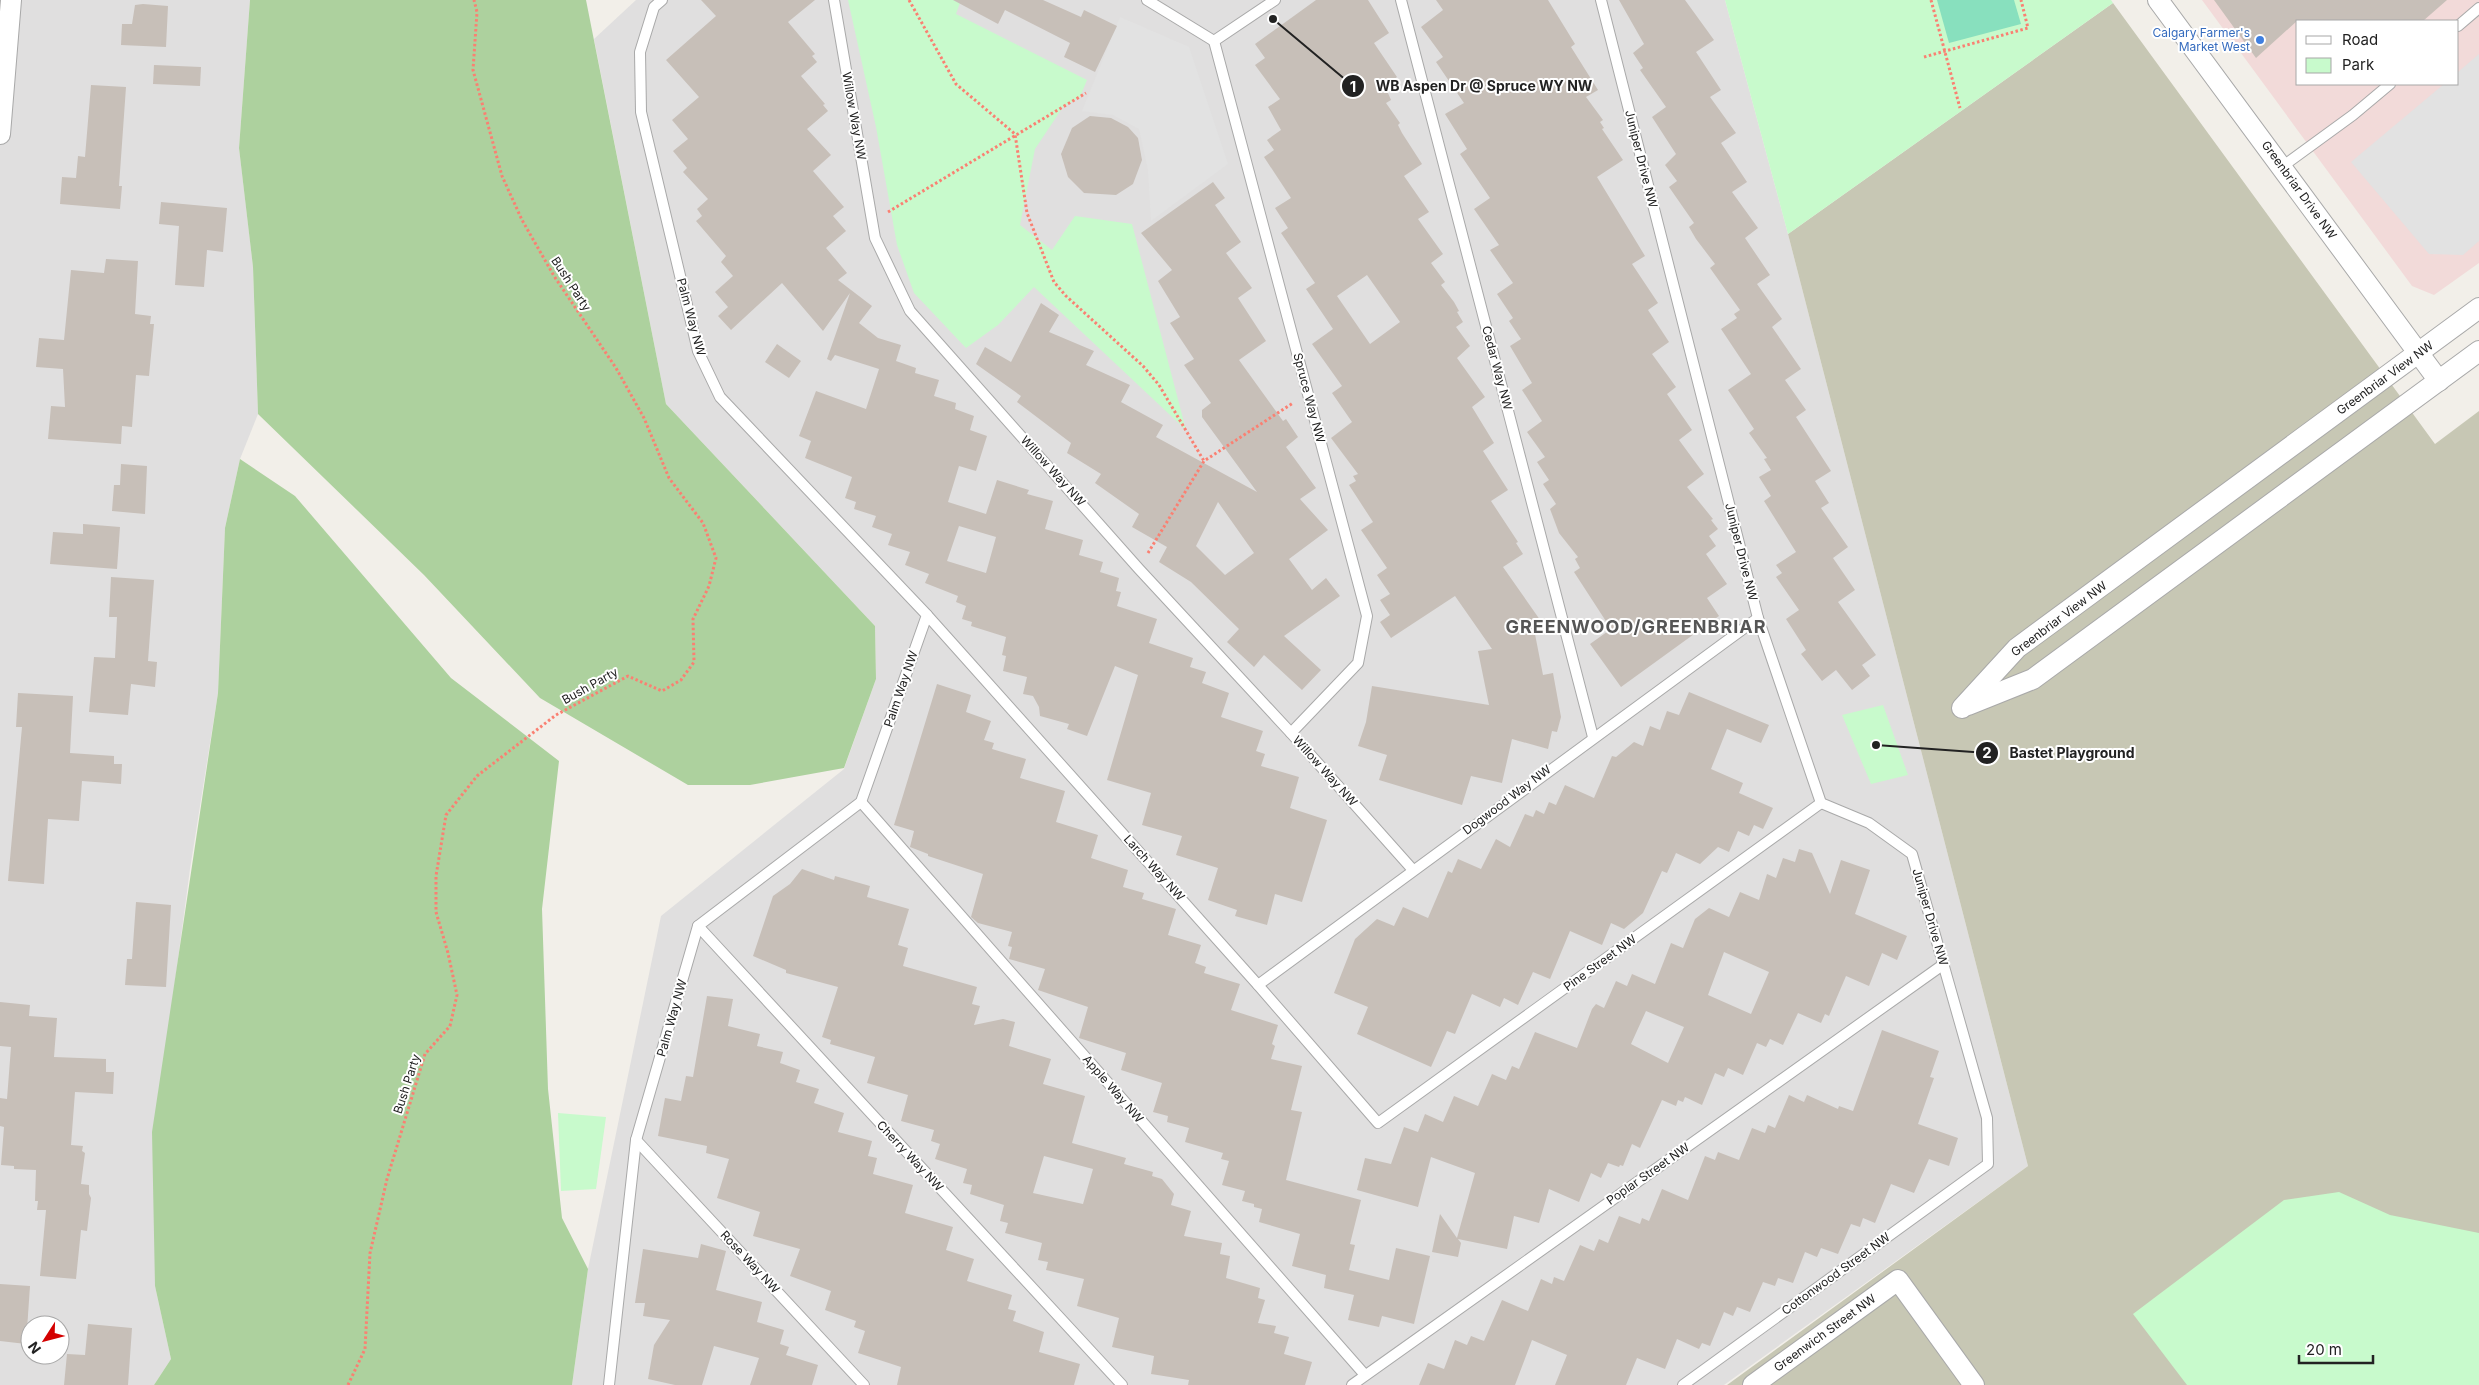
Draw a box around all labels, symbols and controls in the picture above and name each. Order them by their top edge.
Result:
legend [2296,20,2459,85]
place label: Calgary Farmer's Market West [2152,25,2250,54]
text: Road [2342,30,2378,49]
marker: Calgary Farmer's Market West [2254,34,2266,46]
text: Park [2342,55,2375,74]
street label: Willow Way NW [839,71,870,161]
callout: WB Aspen Dr @ Spruce WY NW [1341,72,1602,101]
text: 1 [1350,77,1356,96]
text: WB Aspen Dr @ Spruce WY NW [1376,77,1593,94]
street label: Juniper Drive NW [1622,108,1661,209]
street label: Greenbriar Drive NW [2259,138,2340,242]
street label: Bush Party [548,254,595,314]
street label: Palm Way NW [674,276,709,358]
street label: Cedar Way NW [1479,324,1516,412]
street label: Greenbriar View NW [2333,337,2436,418]
street label: Spruce Way NW [1290,351,1329,445]
street label: Willow Way NW [1018,432,1089,509]
street label: Juniper Drive NW [1722,501,1761,602]
street label: Greenbriar View NW [2008,578,2110,659]
district label: GREENWOOD/GREENBRIAR [1505,616,1767,637]
street label: Palm Way NW [880,648,921,729]
street label: Bush Party [559,664,621,707]
street label: Willow Way NW [1290,732,1361,809]
callout: Bastet Playground [1974,738,2144,767]
text: 2 [1982,743,1992,762]
text: Bastet Playground [2010,744,2134,761]
street label: Dogwood Way NW [1460,761,1554,838]
street label: Larch Way NW [1121,831,1188,904]
street label: Juniper Drive NW [1909,867,1952,967]
street label: Pine Street NW [1560,931,1639,994]
street label: Palm Way NW [653,977,690,1058]
street label: Bush Party [390,1052,423,1116]
street label: Apple Way NW [1080,1052,1147,1126]
street label: Cherry Way NW [874,1117,947,1194]
street label: Poplar Street NW [1603,1139,1692,1208]
street label: Rose Way NW [718,1227,783,1296]
street label: Cottonwood Street NW [1779,1229,1893,1318]
street label: Greenwich Street NW [1771,1290,1879,1375]
north arrow [20,1315,70,1365]
scale bar [2299,1332,2373,1364]
text: N [24,1339,44,1357]
text: 20 m [2306,1340,2342,1359]

